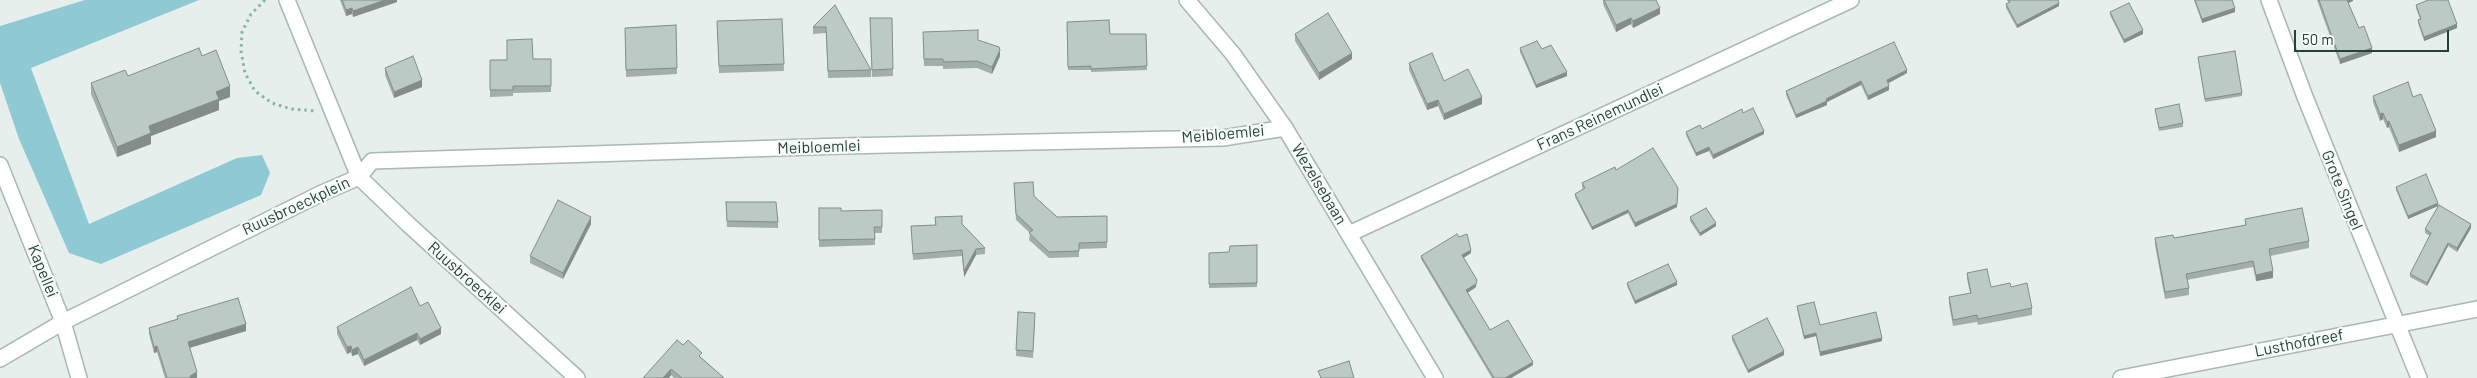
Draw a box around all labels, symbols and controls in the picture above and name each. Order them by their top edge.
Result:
scale bar [2297,20,2452,52]
text: 50 m [2302,30,2334,48]
street label: Frans Reinemundlei [1534,79,1666,155]
street label: Meibloemlei [1181,121,1265,147]
street label: Meibloemlei [777,136,861,158]
street label: Wezelsebaan [1287,140,1351,228]
street label: Grote Singel [2317,147,2367,233]
street label: Ruusbroeckplein [239,173,353,239]
street label: Ruusbroecklei [424,238,510,318]
street label: Kapellei [24,242,62,300]
street label: Lusthofdreef [2253,325,2345,361]

